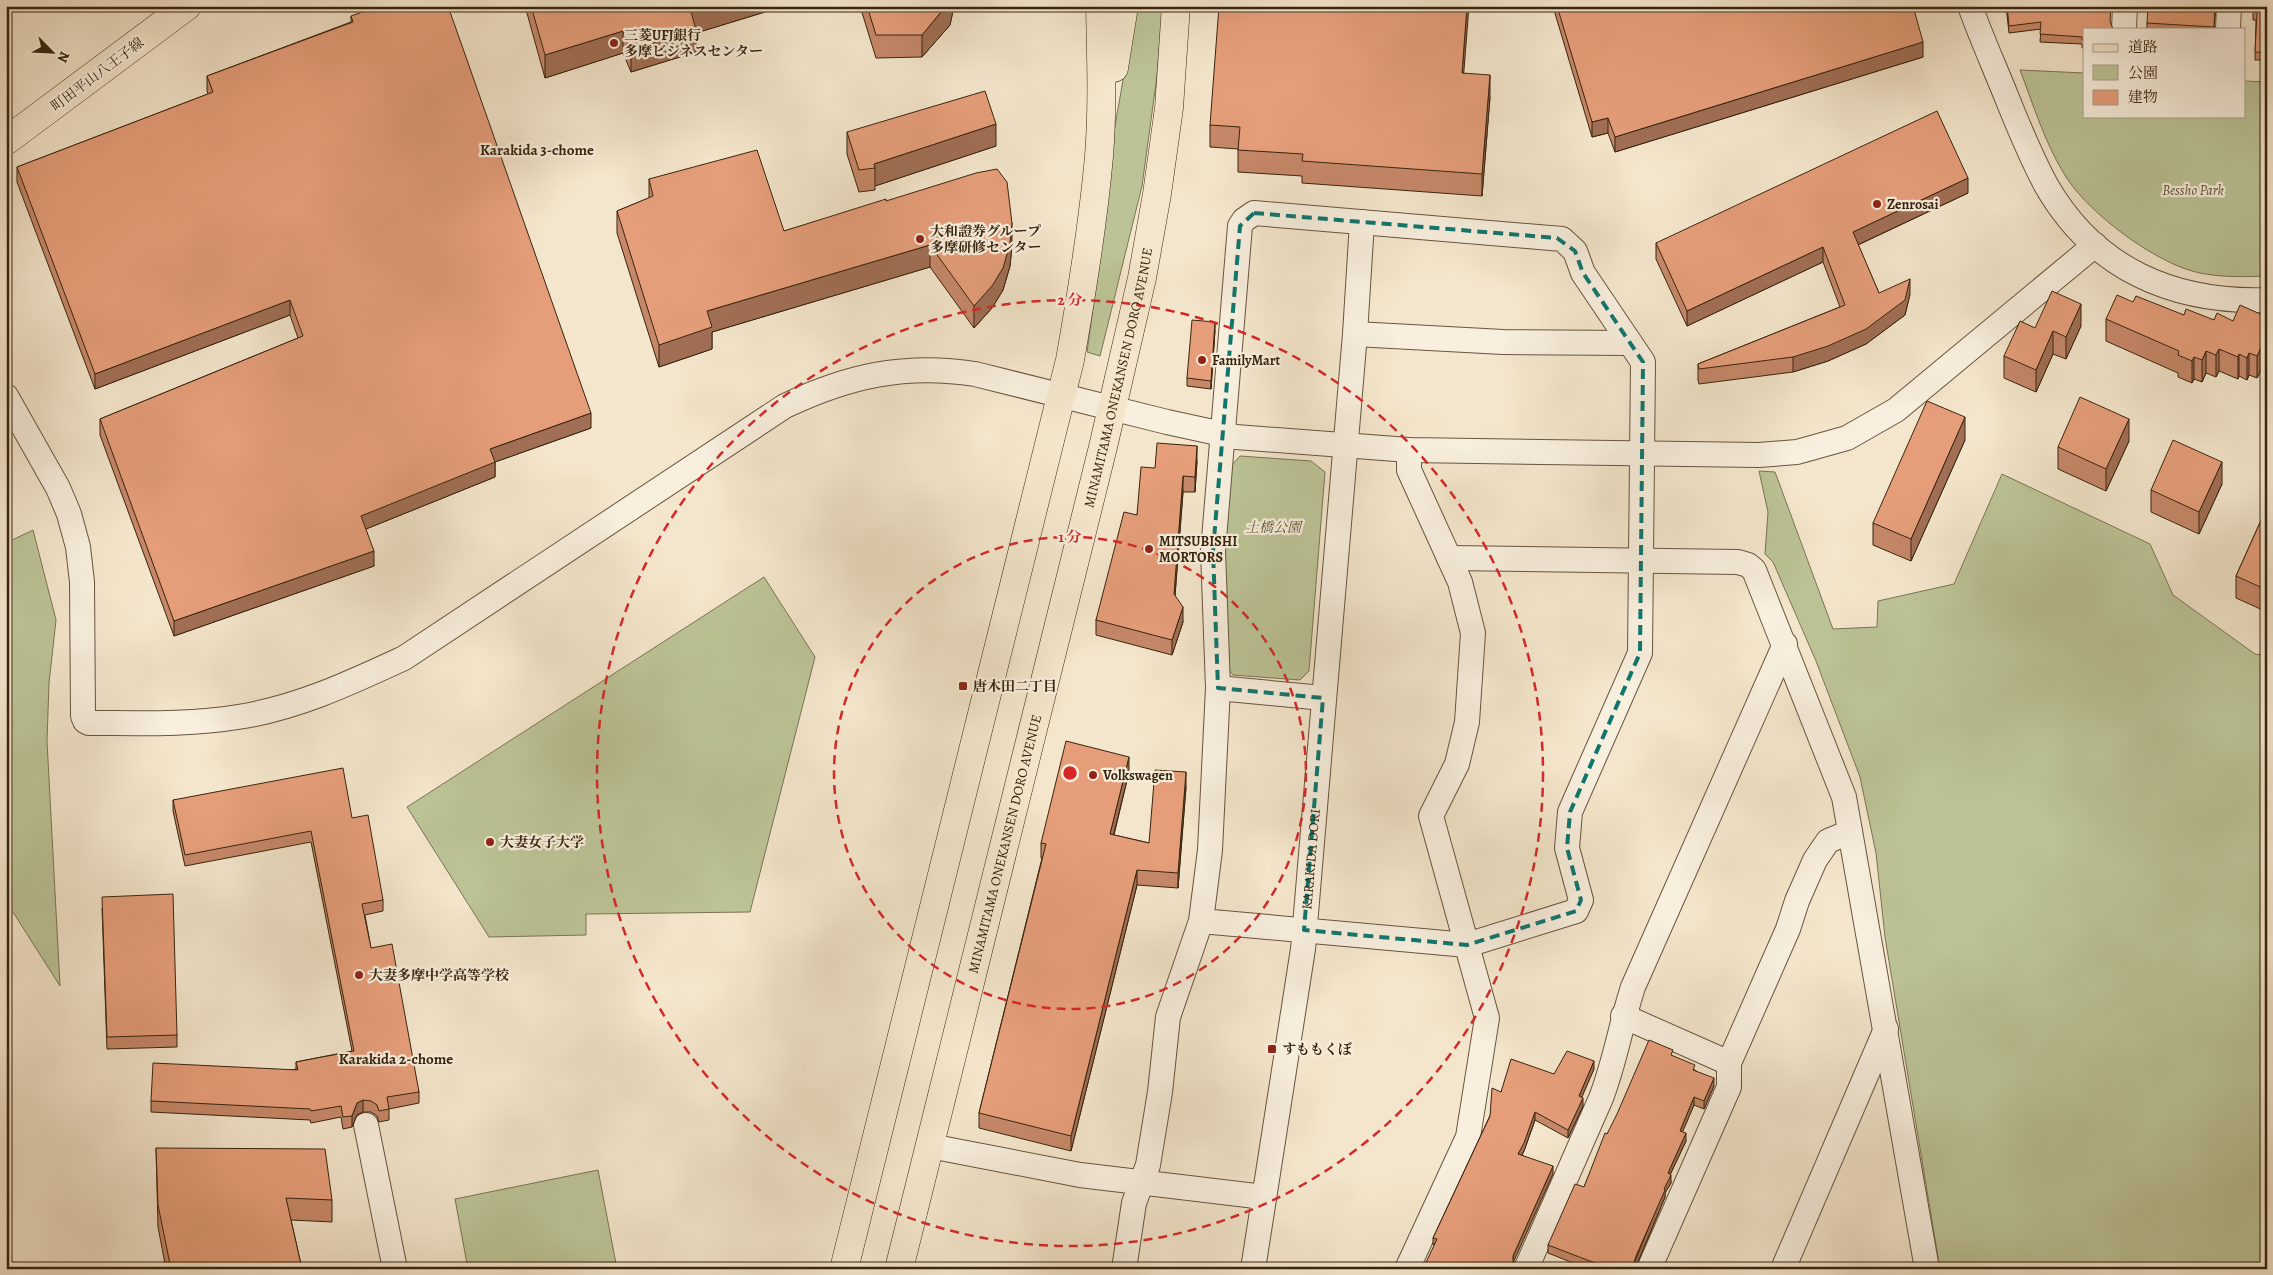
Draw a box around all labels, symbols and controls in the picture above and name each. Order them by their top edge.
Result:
place label: 三菱UFJ銀行 多摩ビジネスセンター [624,26,763,61]
north arrow [28,28,78,78]
legend [2083,28,2246,118]
street label: 町田平山八王子線 [47,33,148,116]
marker: 三菱UFJ銀行 多摩ビジネスセンター [608,37,620,49]
text: 道路 [2128,37,2158,57]
text: N [53,49,74,66]
text: 公園 [2128,63,2158,83]
text: 建物 [2128,87,2158,107]
district label: Karakida 3-chome [480,140,594,160]
park label: Bessho Park [2162,181,2224,200]
place label: Zenrosai [1887,195,1939,214]
marker: Zenrosai [1871,198,1883,210]
place label: 大和證券グループ 多摩研修センター [930,222,1041,257]
marker: 大和證券グループ 多摩研修センター [914,233,926,245]
street label: MINAMITAMA ONEKANSEN DORO AVENUE [1079,246,1157,510]
text: 2 分 [1058,290,1082,310]
place label: FamilyMart [1212,351,1281,370]
marker: FamilyMart [1196,354,1208,366]
park label: 土橋公園 [1245,518,1303,537]
text: 1 分 [1059,527,1081,547]
place label: MITSUBISHI MORTORS [1159,532,1237,567]
marker: MITSUBISHI MORTORS [1143,543,1155,555]
place label: 唐木田二丁目 [973,677,1057,696]
marker: 唐木田二丁目 [957,680,969,692]
street label: MINAMITAMA ONEKANSEN DORO AVENUE [964,713,1046,976]
centre of rings [1061,764,1079,782]
place label: Volkswagen [1102,766,1173,785]
marker: Volkswagen [1087,769,1099,781]
street label: KARAKIDA DORI [1297,808,1325,910]
place label: 大妻女子大学 [500,833,584,852]
marker: 大妻女子大学 [484,836,496,848]
place label: 大妻多摩中学高等学校 [369,966,509,985]
marker: 大妻多摩中学高等学校 [353,969,365,981]
place label: すももくぼ [1282,1040,1352,1059]
marker: すももくぼ [1266,1043,1278,1055]
district label: Karakida 2-chome [339,1049,453,1069]

